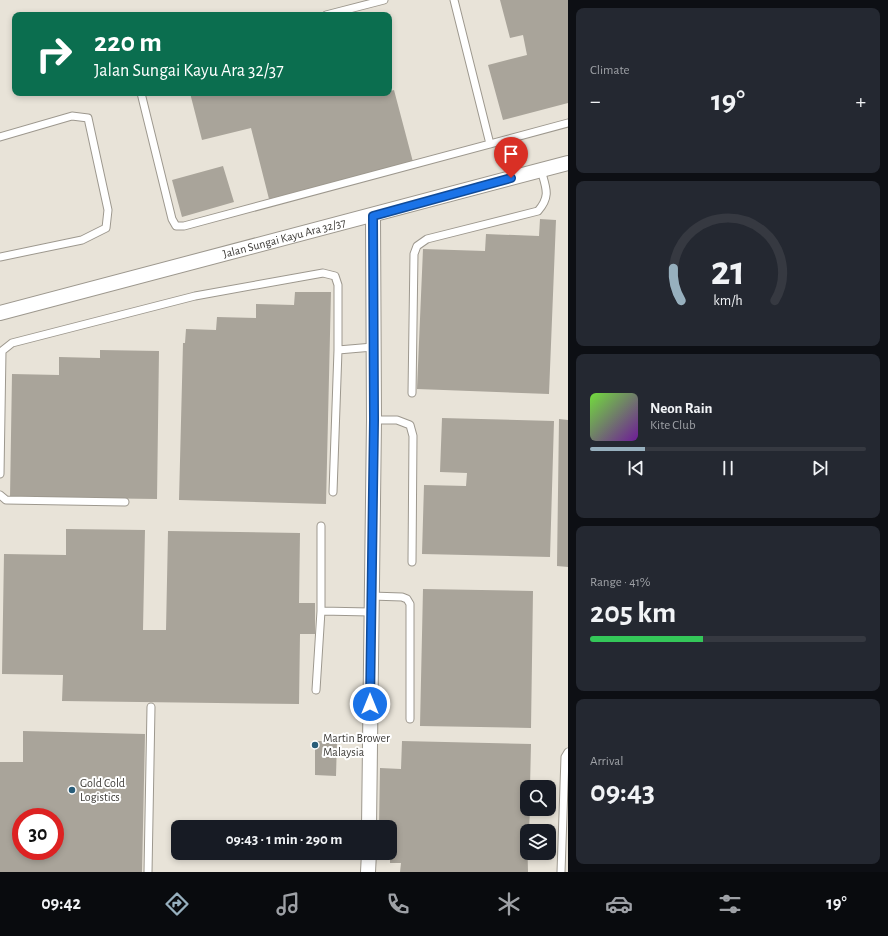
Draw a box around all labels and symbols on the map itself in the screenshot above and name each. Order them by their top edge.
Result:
pin [494,137,528,178]
street label: Jalan Sungai Kayu Ara 32/37 [221,216,347,260]
position arrow [349,683,391,725]
place label: Martin Brower Malaysia [323,732,390,759]
marker: Martin Brower Malaysia [310,740,320,750]
place label: Gold Cold Logistics [80,777,125,803]
marker: Gold Cold Logistics [67,785,77,795]
speed limit sign: 30 [12,808,64,860]

